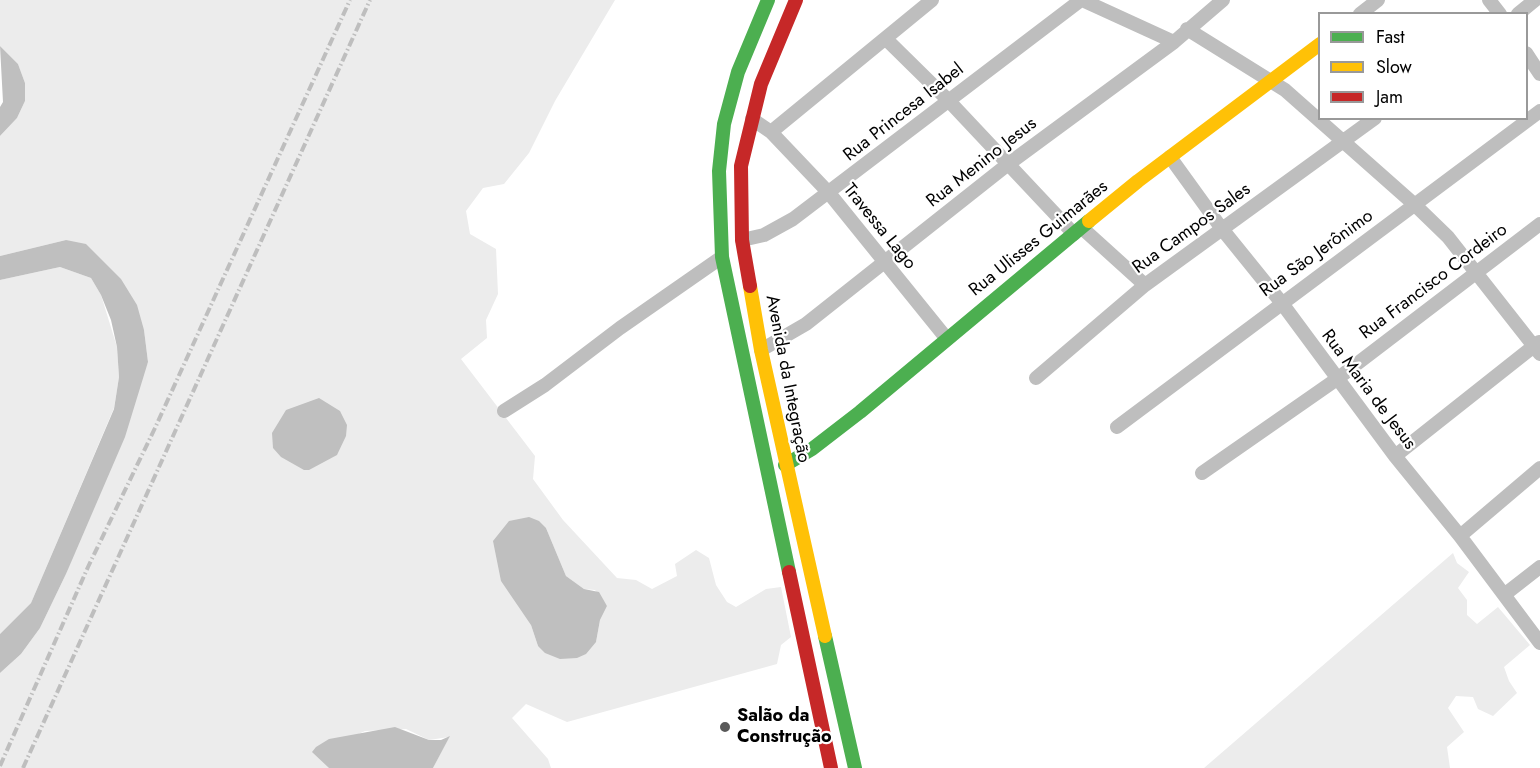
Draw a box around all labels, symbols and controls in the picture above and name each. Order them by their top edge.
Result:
legend [1318,12,1528,120]
text: Fast [1376,24,1405,50]
text: Slow [1376,54,1412,80]
street label: Rua Princesa Isabel [840,59,968,167]
text: Jam [1376,84,1403,110]
street label: Rua Menino Jesus [923,113,1041,213]
street label: Rua Ulisses Guimarães [965,176,1113,302]
street label: Rua Campos Sales [1129,179,1255,279]
street label: Travessa Lago [838,180,920,274]
street label: Rua São Jerônimo [1256,206,1378,302]
street label: Rua Francisco Cordeiro [1356,219,1512,345]
street label: Avenida da Integração [760,293,814,465]
street label: Rua Maria de Jesus [1316,326,1420,454]
place label: Salão da Construção [737,706,832,748]
marker: Salão da Construção [718,720,732,734]

